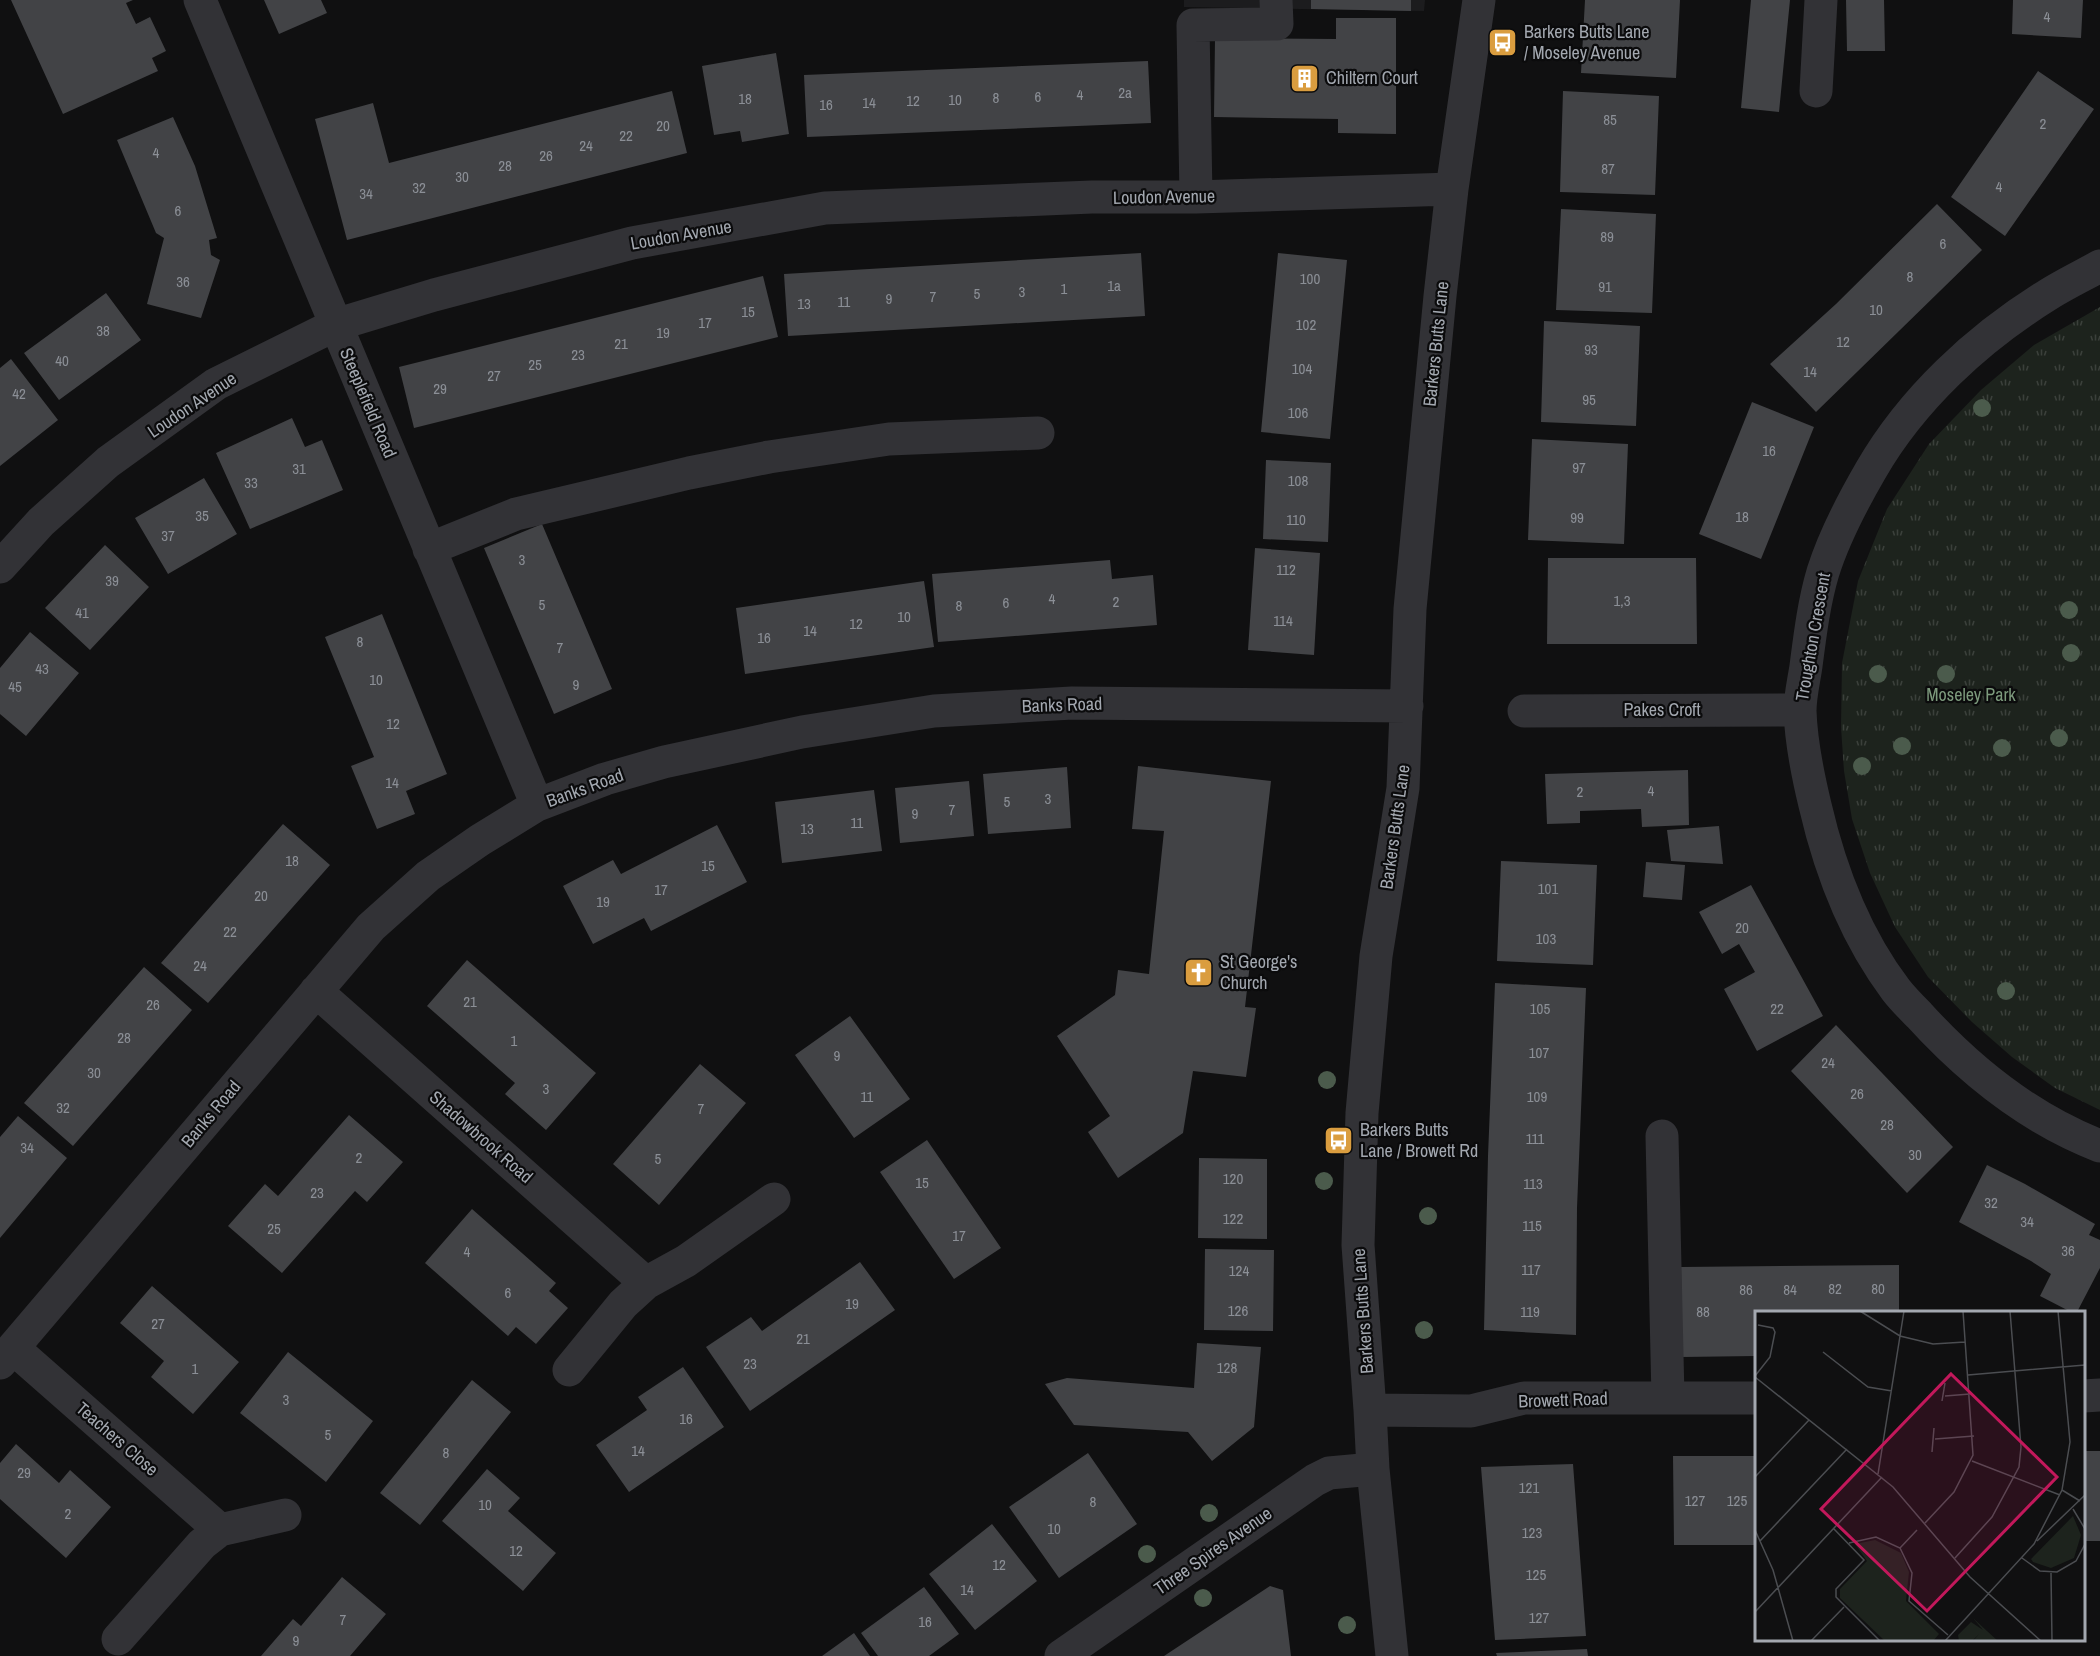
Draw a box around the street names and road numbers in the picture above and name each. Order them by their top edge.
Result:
street label: Loudon Avenue [1113,183,1215,210]
street label: Loudon Avenue [628,213,733,256]
street label: Barkers Butts Lane [1417,280,1454,408]
street label: Steeplefield Road [334,344,403,462]
street label: Loudon Avenue [142,366,241,444]
street label: Troughton Crescent [1789,571,1836,703]
street label: Banks Road [1021,691,1103,718]
street label: Pakes Croft [1623,697,1701,722]
street label: Banks Road [543,762,627,813]
street label: Barkers Butts Lane [1373,763,1416,891]
street label: Banks Road [175,1075,246,1153]
street label: Shadowbrook Road [424,1085,538,1189]
street label: Barkers Butts Lane [1346,1248,1379,1375]
street label: Browett Road [1518,1385,1608,1414]
street label: Teachers Close [71,1396,164,1481]
street label: Three Spires Avenue [1149,1501,1277,1601]

